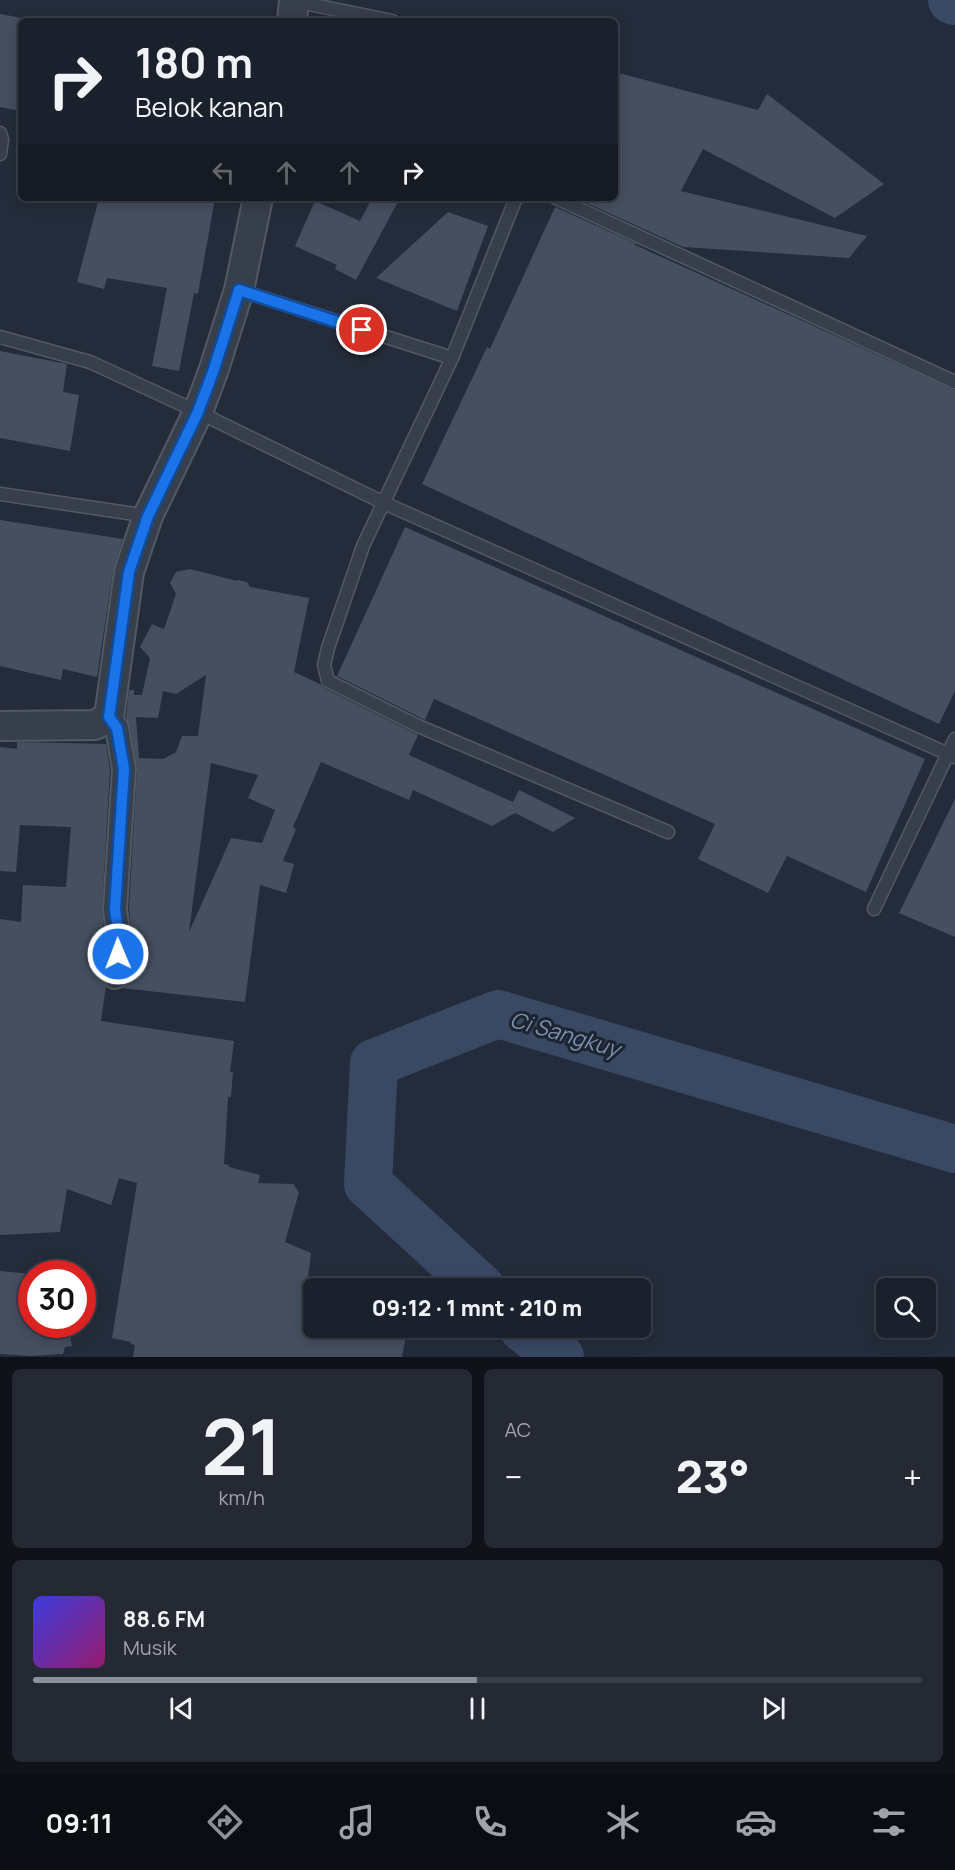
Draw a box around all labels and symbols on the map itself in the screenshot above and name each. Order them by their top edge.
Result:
pin [336,304,387,355]
position arrow [86,922,150,986]
water label: Ci Sangkuy [507,1004,627,1065]
speed limit sign: 30 [18,1260,96,1338]

